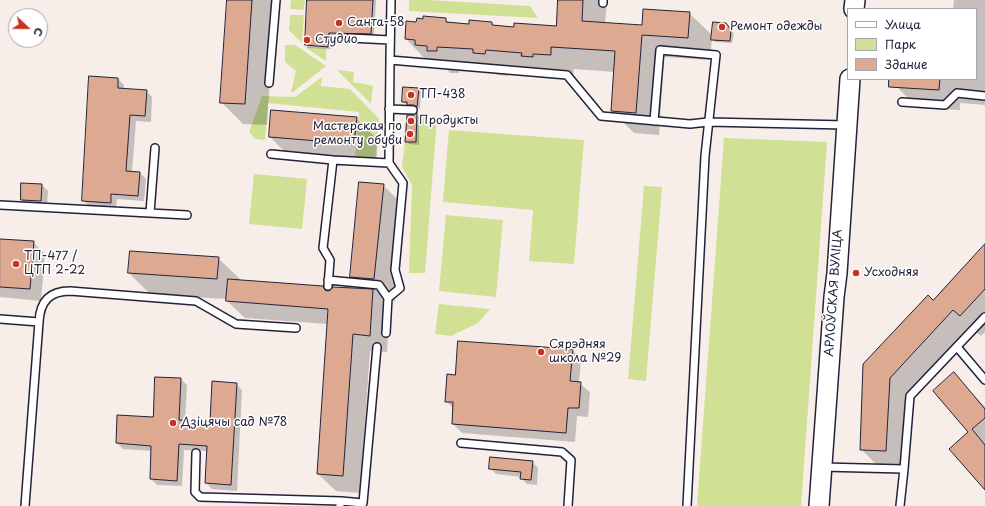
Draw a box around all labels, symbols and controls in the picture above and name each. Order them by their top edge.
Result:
north arrow [8,8,48,48]
legend [847,8,977,80]
text: Улица [885,15,921,33]
place label: Санта-58 [347,16,405,30]
marker: Санта-58 [334,18,344,28]
place label: Ремонт одежды [730,20,822,34]
marker: Ремонт одежды [717,22,727,32]
text: С [29,25,48,39]
place label: Студио [315,33,357,47]
marker: Студио [302,35,312,45]
text: Парк [885,35,916,53]
text: Здание [885,55,927,73]
place label: ТП-438 [419,88,466,102]
marker: ТП-438 [406,90,416,100]
place label: Продукты [419,114,478,128]
marker: Продукты [406,116,416,126]
place label: Мастерская по ремонту обуви [313,120,402,148]
marker: Мастерская по ремонту обуви [405,129,415,139]
street label: АРЛОЎСКАЯ ВУЛІЦА [822,229,846,357]
place label: ТП-477 / ЦТП 2-22 [24,250,85,278]
marker: ТП-477 / ЦТП 2-22 [11,259,21,269]
place label: Усходняя [864,266,919,280]
marker: Усходняя [851,268,861,278]
place label: Сярэдняя школа №29 [549,338,621,366]
marker: Сярэдняя школа №29 [536,347,546,357]
place label: Дзіцячы сад №78 [181,416,287,430]
marker: Дзіцячы сад №78 [168,418,178,428]

